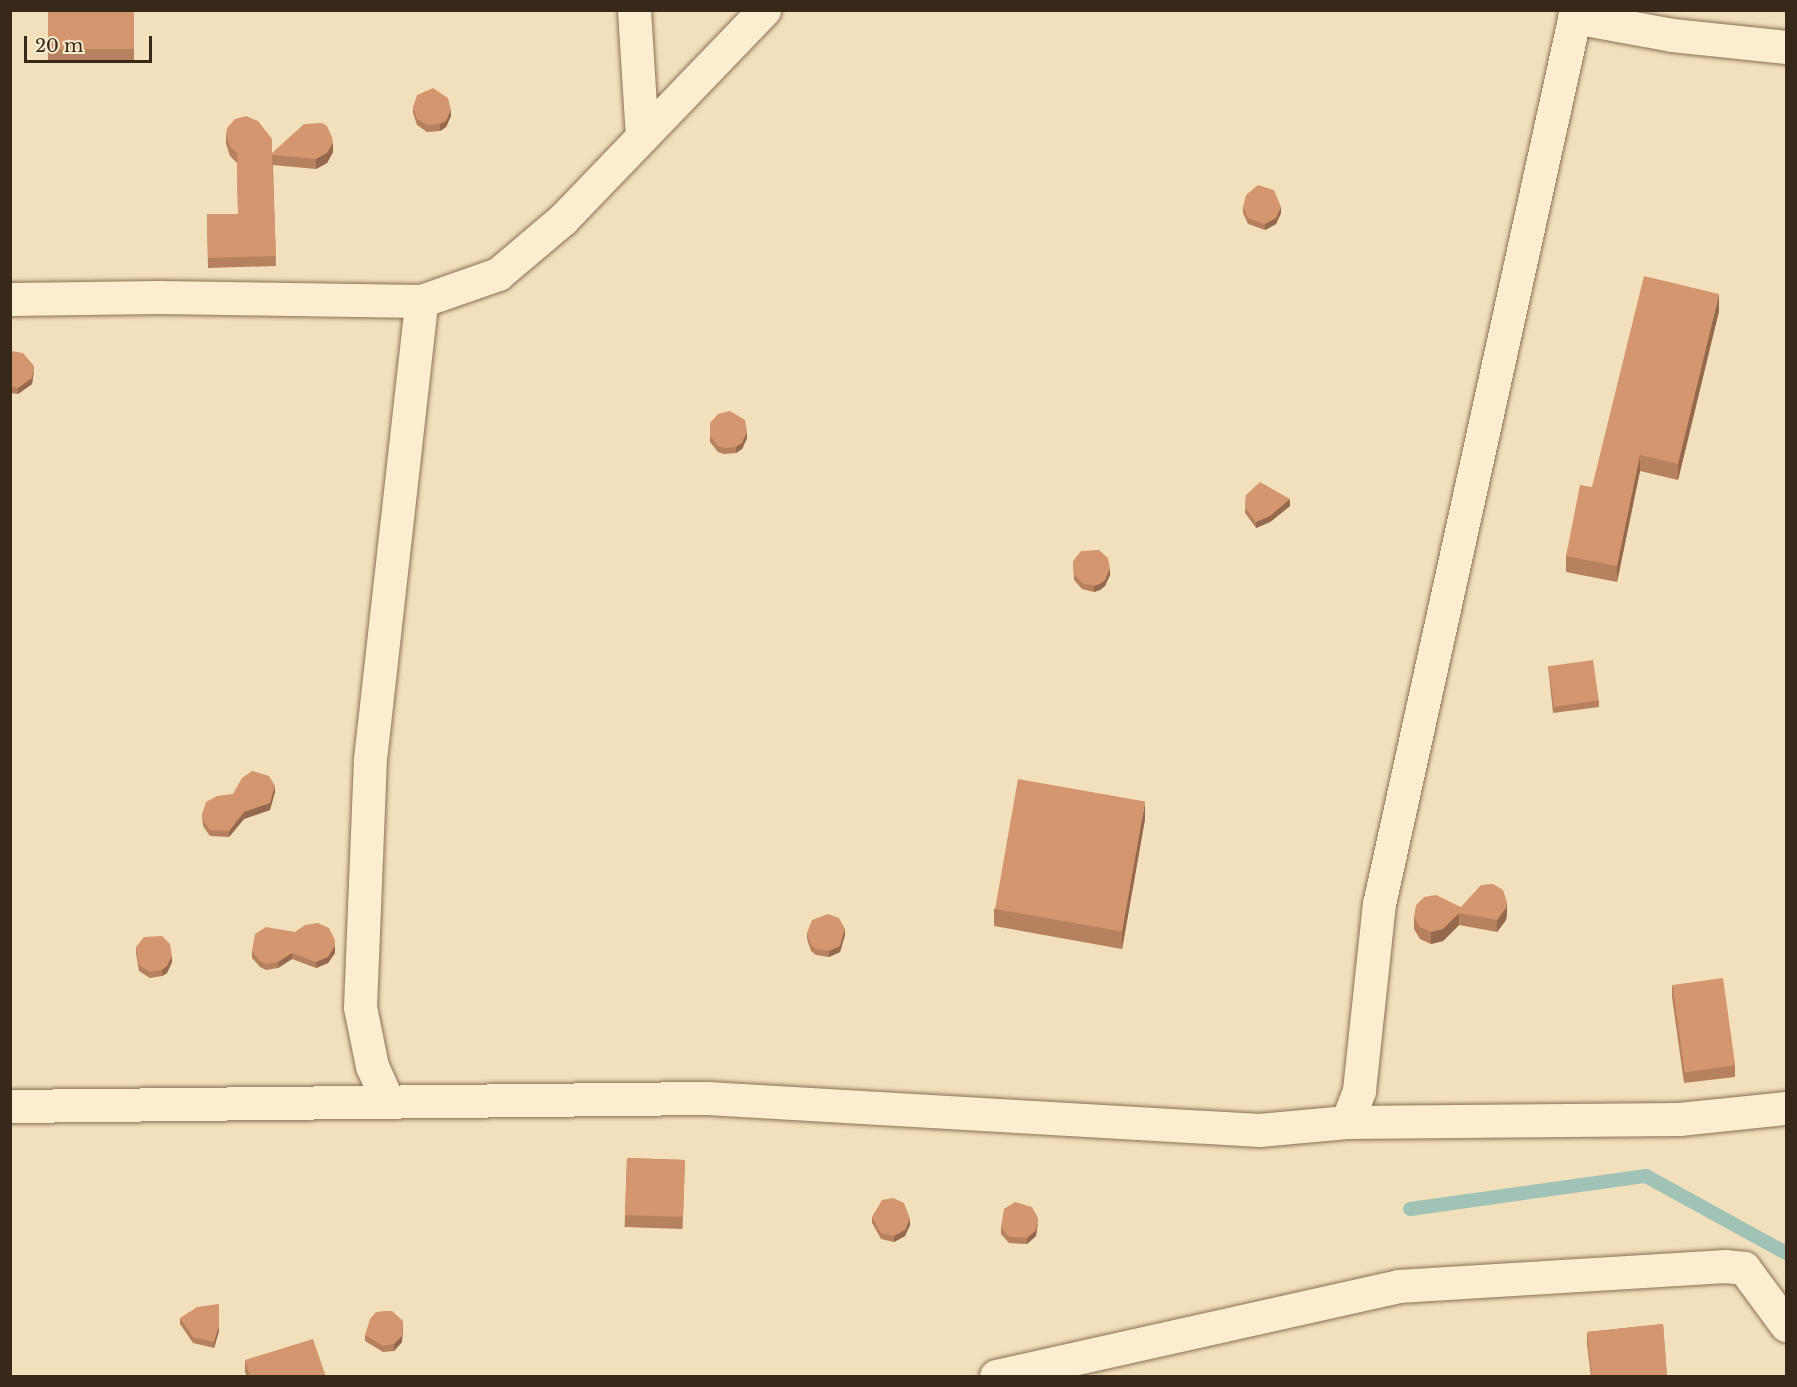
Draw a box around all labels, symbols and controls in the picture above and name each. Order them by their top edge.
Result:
scale bar [27,24,154,62]
text: 20 m [35,35,83,57]

